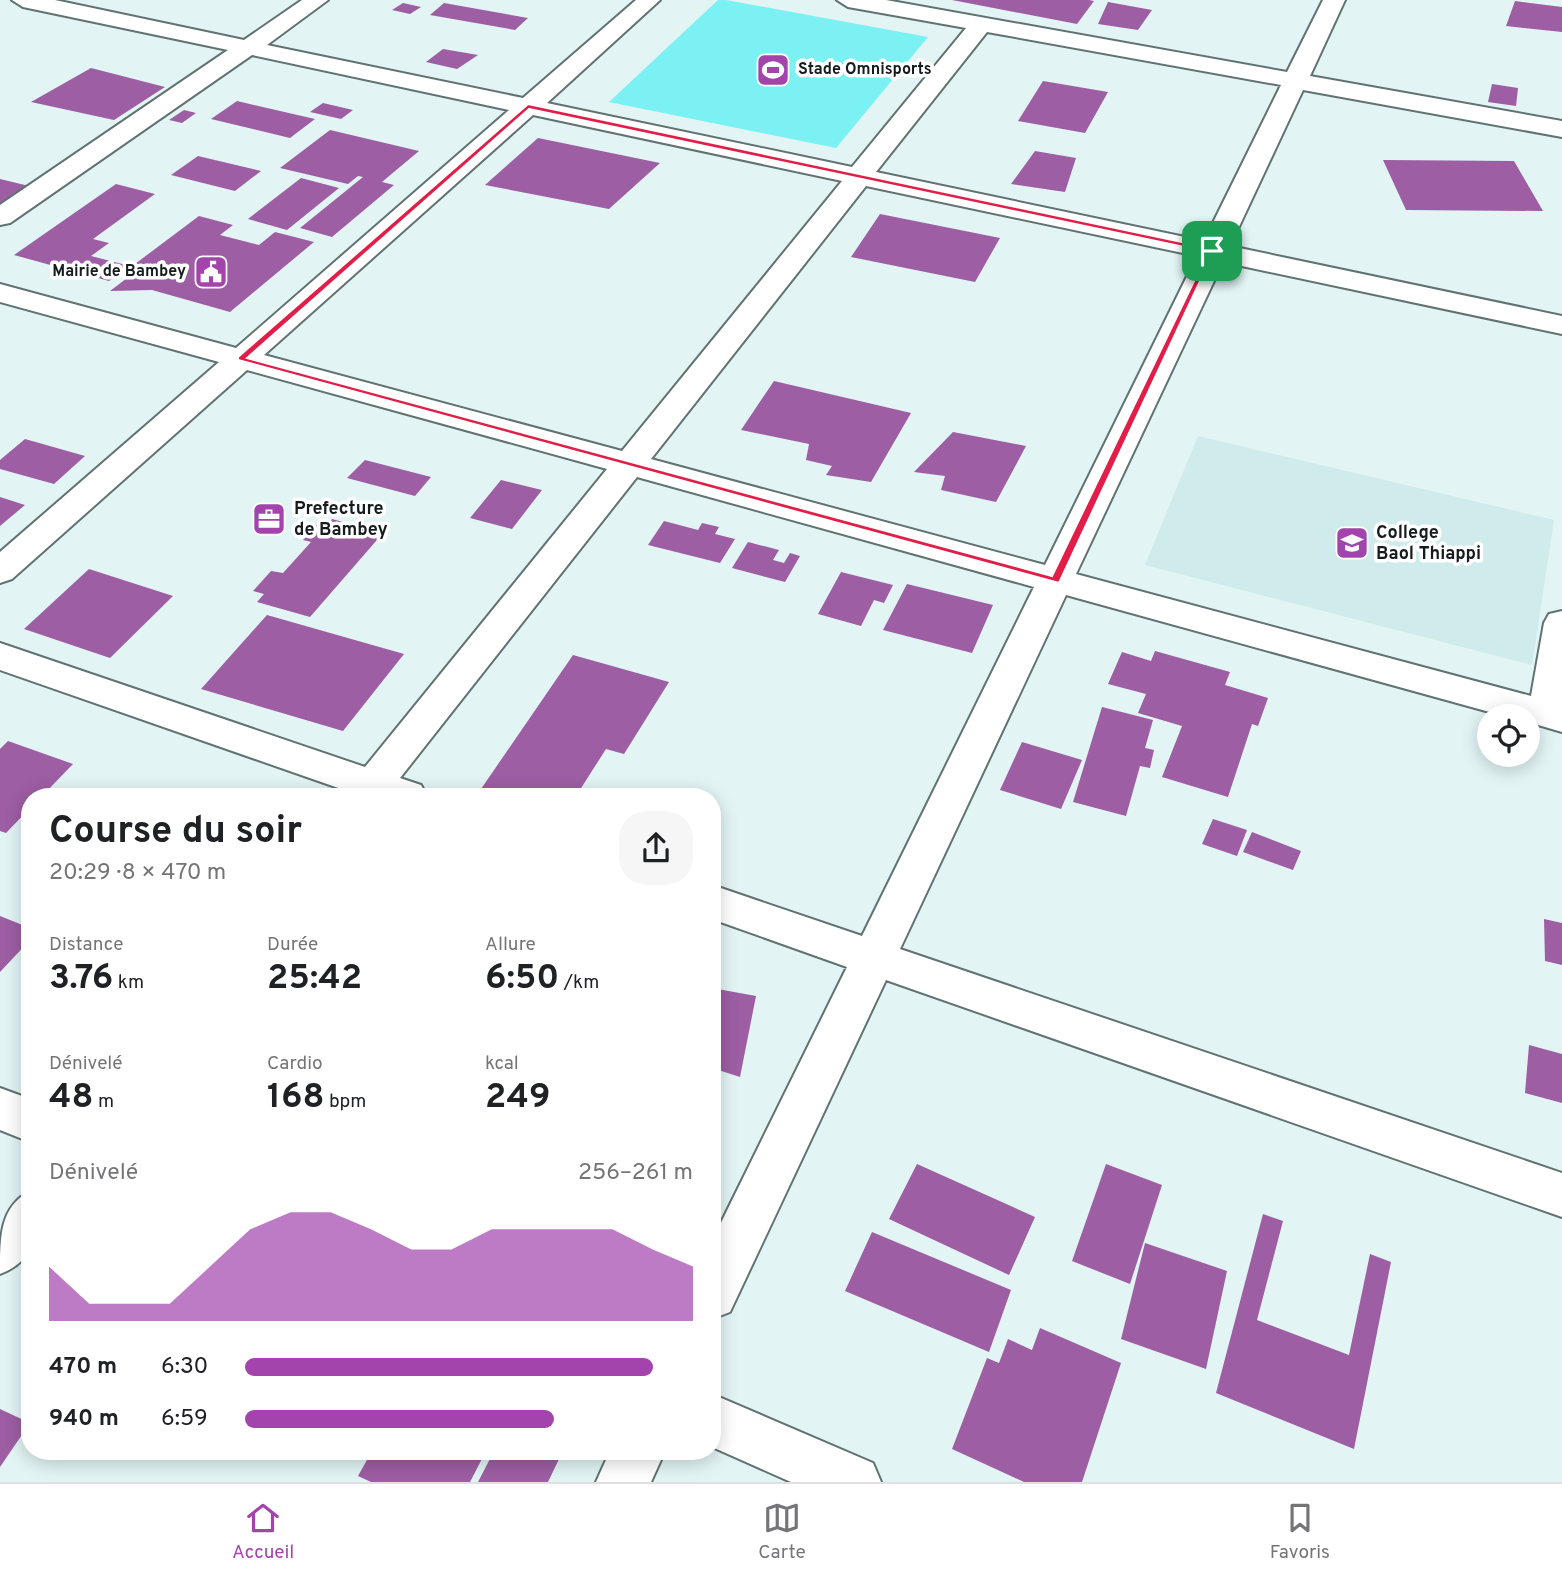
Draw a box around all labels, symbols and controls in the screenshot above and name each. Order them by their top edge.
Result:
sports icon: Stade Omnisports [754,51,792,89]
place label: Stade Omnisports [798,60,932,80]
pin [1182,221,1242,281]
icon: arrive [1193,232,1231,270]
public building icon: Mairie de Bambey [192,253,230,291]
place label: Mairie de Bambey [52,262,186,282]
place label: Prefecture de Bambey [294,498,388,542]
office icon: Prefecture de Bambey [250,500,288,538]
place label: College Baol Thiappi [1376,522,1481,566]
school or university icon: College Baol Thiappi [1333,524,1371,562]
map controls [1477,704,1540,767]
button: locate [1477,704,1540,767]
text: Course du soir [49,808,302,857]
button: share [619,811,693,885]
text: 20:29 · 8 × 470 m [49,859,226,888]
text: Distance [49,933,124,957]
text: Durée [267,933,318,957]
text: Allure [485,933,536,957]
text: 3.76 [49,957,113,1001]
text: 25:42 [267,957,362,1001]
text: 6:50 [485,957,559,1001]
text: km [113,971,144,995]
text: /km [559,971,599,995]
text: Dénivelé [49,1052,123,1076]
text: Cardio [267,1052,323,1076]
text: kcal [485,1052,519,1076]
text: 48 [49,1076,94,1120]
text: 168 [267,1076,325,1120]
text: 249 [485,1076,550,1120]
text: m [94,1090,114,1114]
text: bpm [325,1090,366,1114]
text: Dénivelé [49,1159,138,1188]
text: 256–261 m [578,1159,693,1188]
text: 470 m [49,1353,117,1382]
text: 6:30 [161,1353,208,1382]
text: 940 m [49,1405,119,1434]
text: 6:59 [161,1405,208,1434]
tab: Accueil [232,1499,294,1565]
tab: Carte [758,1499,806,1565]
tab: Favoris [1270,1499,1330,1565]

